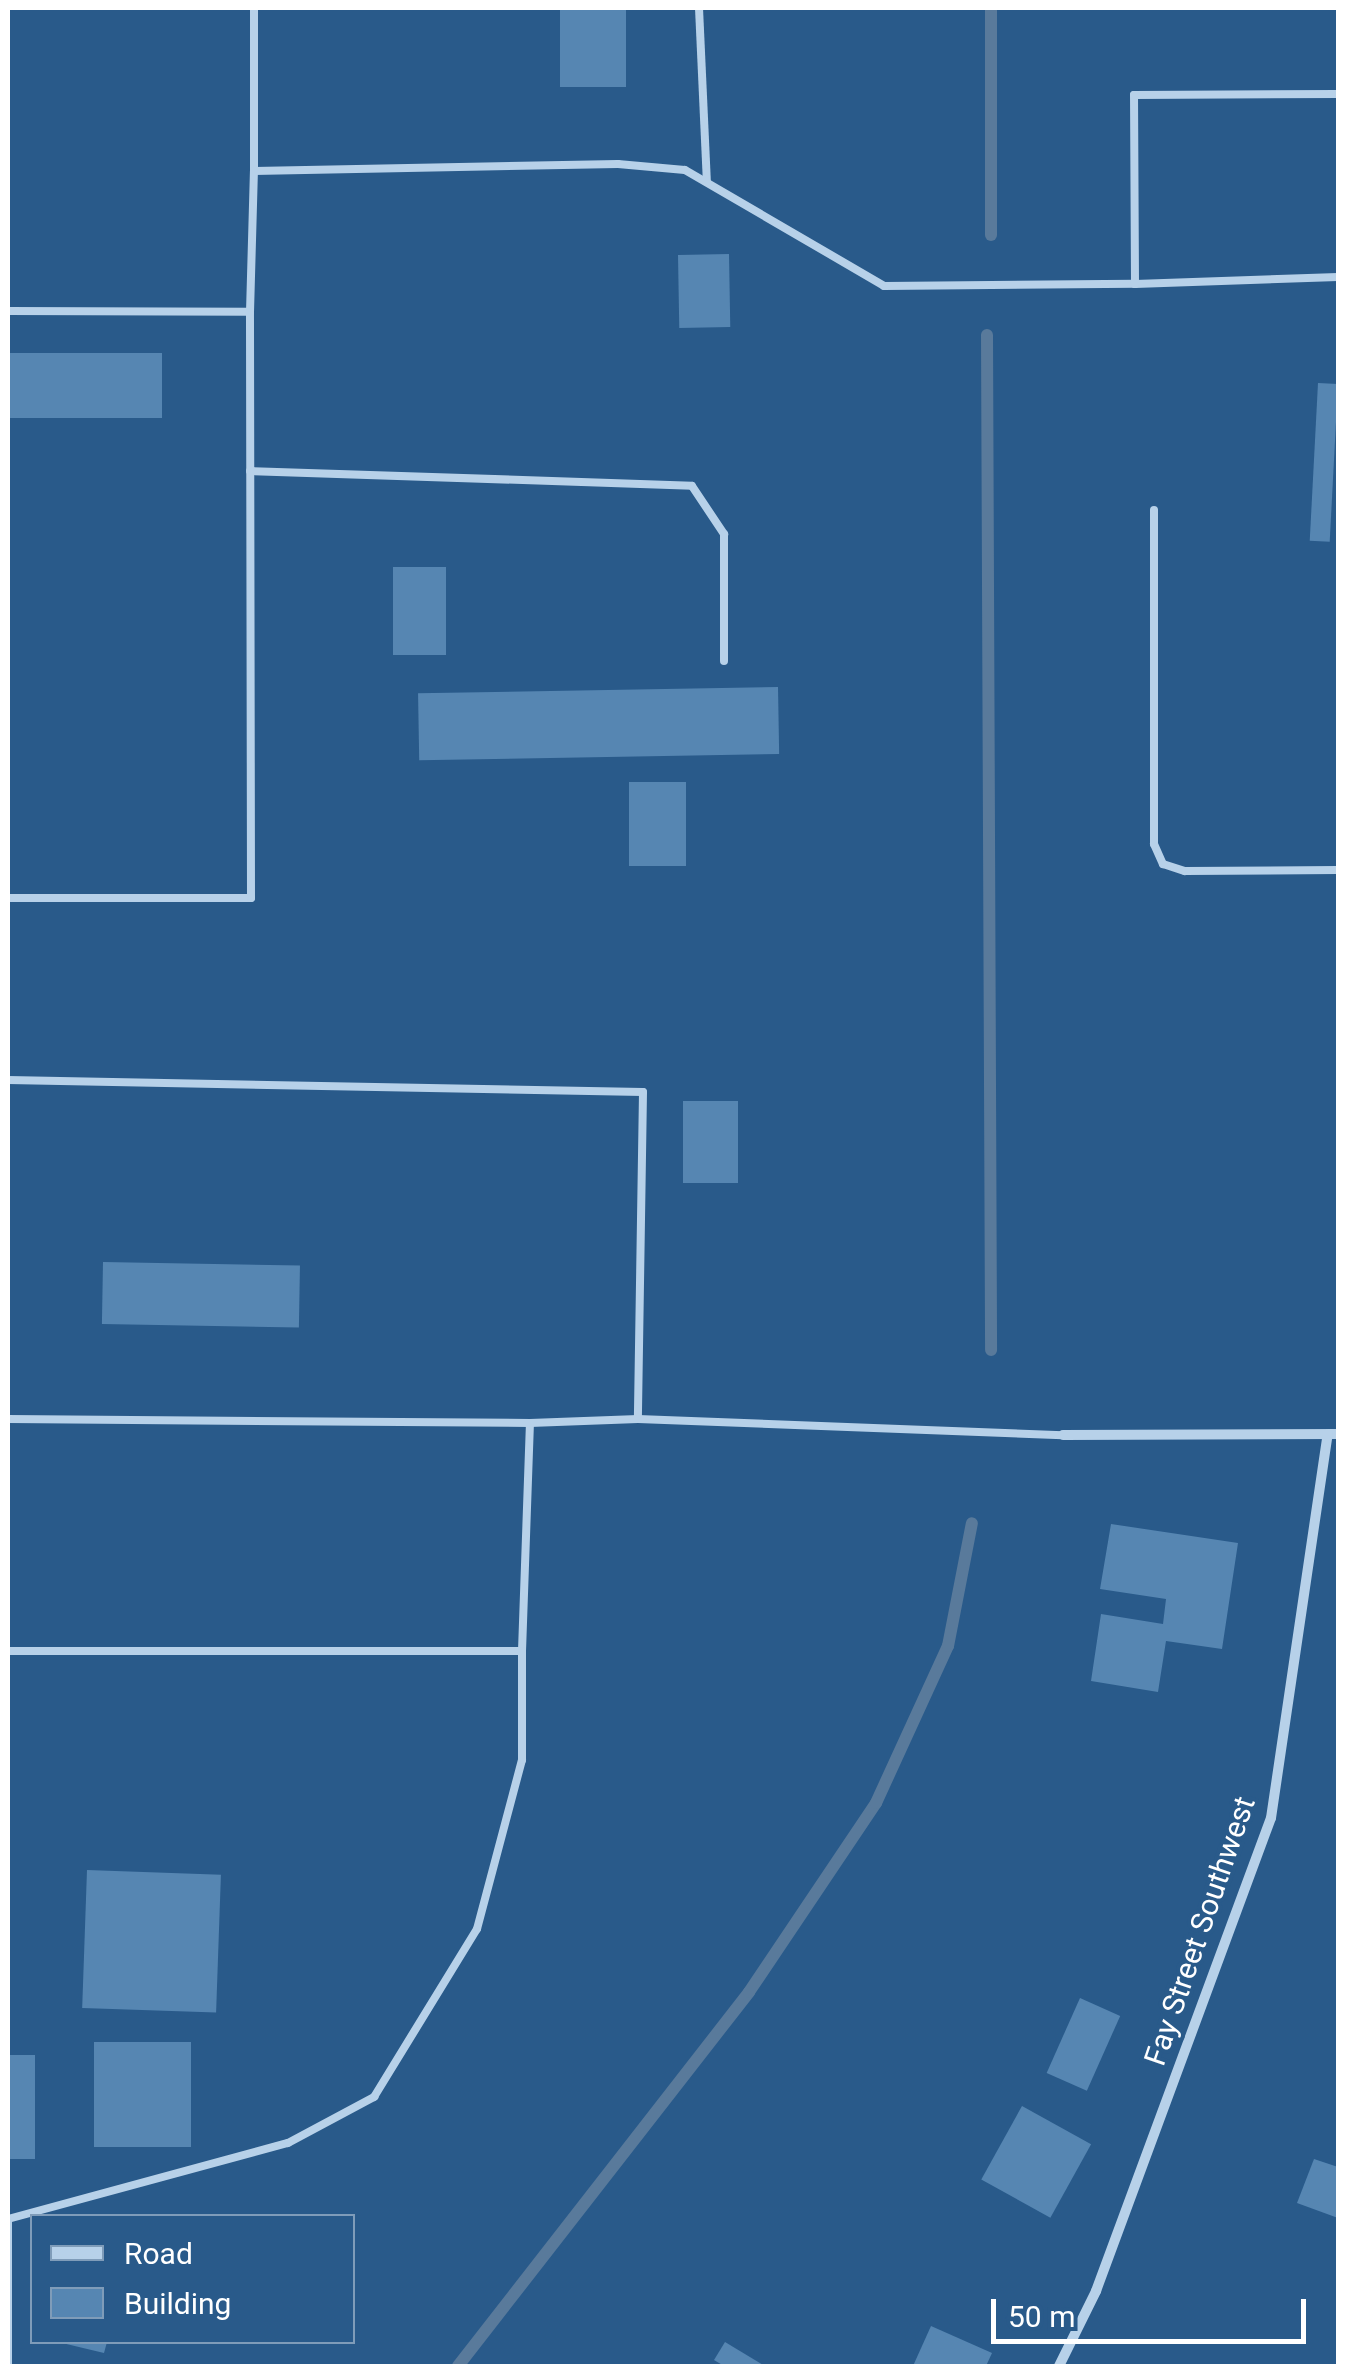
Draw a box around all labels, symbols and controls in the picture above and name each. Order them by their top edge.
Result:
street label: Fay Street Southwest [1137,1792,1263,2070]
legend [30,2214,355,2344]
text: Road [124,2236,193,2271]
scale bar [996,2279,1311,2341]
text: Building [124,2286,231,2321]
text: 50 m [1008,2299,1075,2334]

